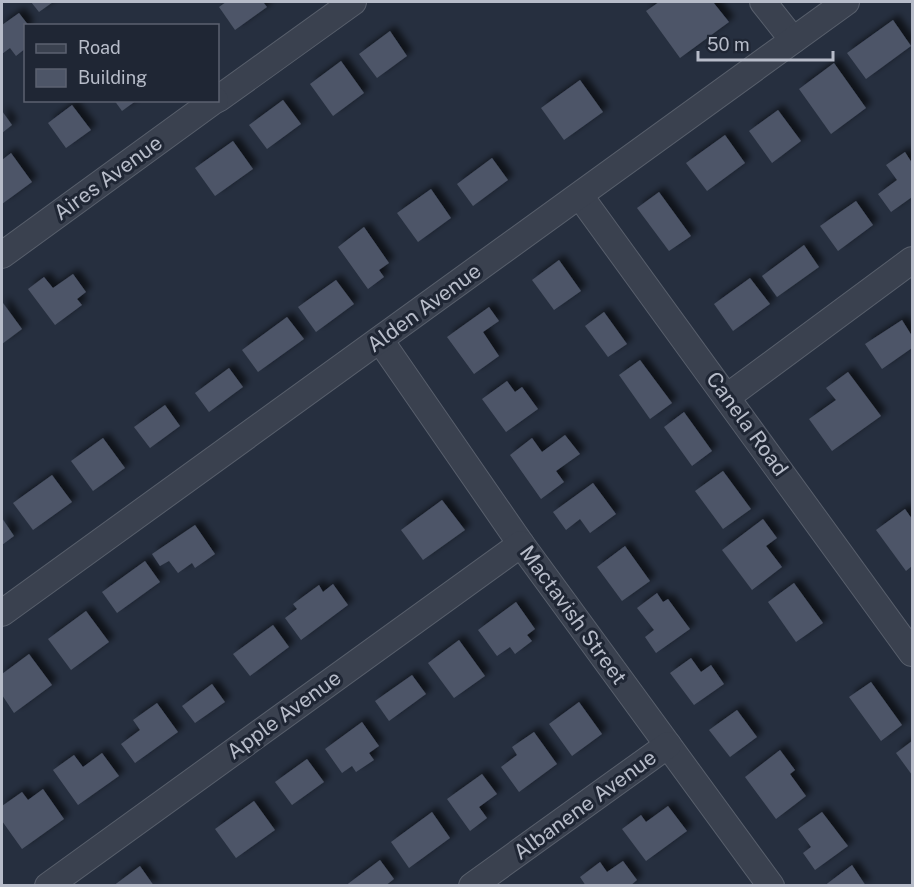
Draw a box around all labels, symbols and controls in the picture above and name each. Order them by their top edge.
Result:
legend [24,24,219,102]
scale bar [698,24,833,62]
text: 50 m [707,34,750,55]
text: Road [78,37,121,58]
text: Building [78,67,147,88]
street label: Aires Avenue [49,130,167,225]
street label: Alden Avenue [362,258,485,357]
street label: Canela Road [701,367,794,481]
street label: Mactavish Street [515,540,632,689]
street label: Apple Avenue [222,665,346,764]
street label: Albanene Avenue [508,744,661,865]

